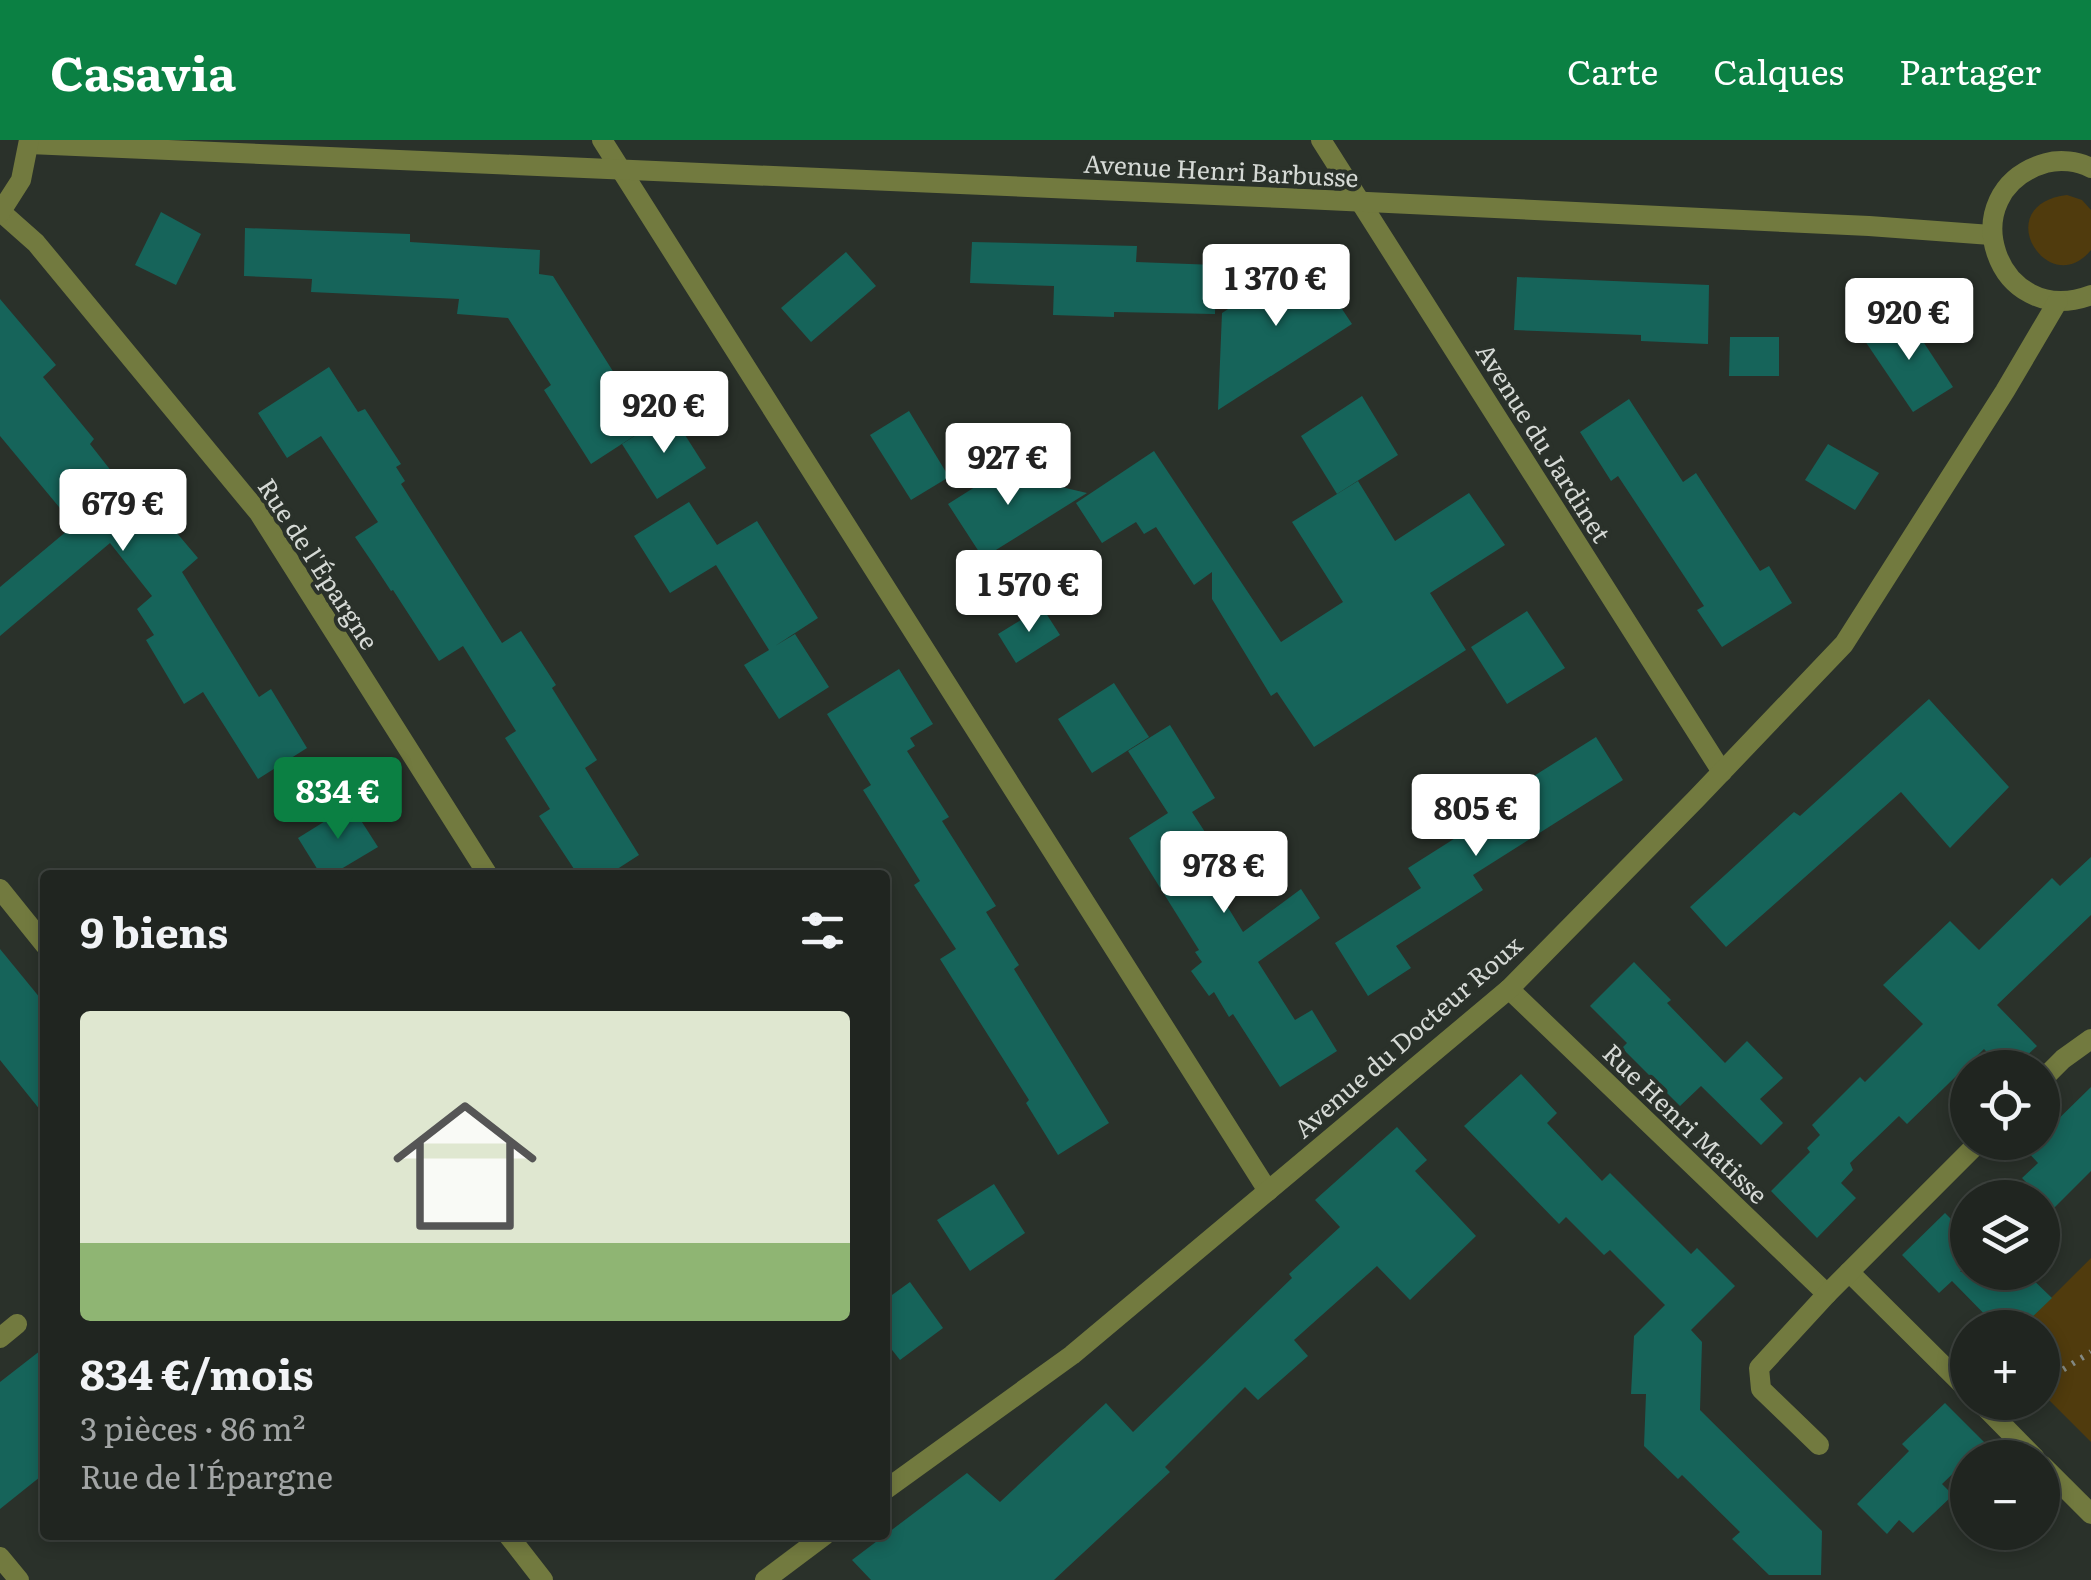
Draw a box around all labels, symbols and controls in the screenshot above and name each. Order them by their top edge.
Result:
text: Casavia [50,35,236,106]
text: Carte [1567,44,1658,96]
text: Calques [1713,44,1844,96]
text: Partager [1899,44,2041,96]
street label: Avenue Henri Barbusse [1083,144,1359,195]
pin: 1 370 € [1184,244,1368,329]
text: 1 370 € [1225,252,1327,300]
pin: 920 € [1839,278,1979,363]
text: 920 € [1867,286,1951,334]
street label: Avenue du Jardinet [1468,335,1621,549]
pin: 920 € [594,371,734,456]
text: 920 € [622,379,706,427]
pin: 927 € [938,423,1078,508]
text: 927 € [968,431,1048,479]
pin: 679 € [53,469,193,554]
street label: Rue de l'Épargne [250,470,389,656]
text: 679 € [81,477,165,525]
pin: 1 570 € [937,550,1121,635]
text: 1 570 € [978,558,1080,606]
pin: 834 € [268,757,408,842]
text: 834 € [296,765,380,813]
pin: 805 € [1406,774,1546,859]
text: 805 € [1434,782,1518,830]
pin: 978 € [1154,831,1294,916]
text: 978 € [1183,839,1265,887]
text: 9 biens [80,899,228,961]
icon: filters [795,903,850,958]
street label: Avenue du Docteur Roux [1285,926,1530,1146]
street label: Rue Henri Matisse [1595,1034,1777,1212]
map controls [1950,1050,2060,1550]
button: locate [1950,1050,2060,1160]
icon: home [375,1076,555,1256]
button: layers [1950,1180,2060,1290]
button: + [1950,1310,2060,1420]
text: 834 €/mois [80,1341,313,1403]
text: 3 pièces · 86 m² [80,1403,306,1451]
button: − [1950,1440,2060,1550]
text: Rue de l'Épargne [80,1451,333,1499]

